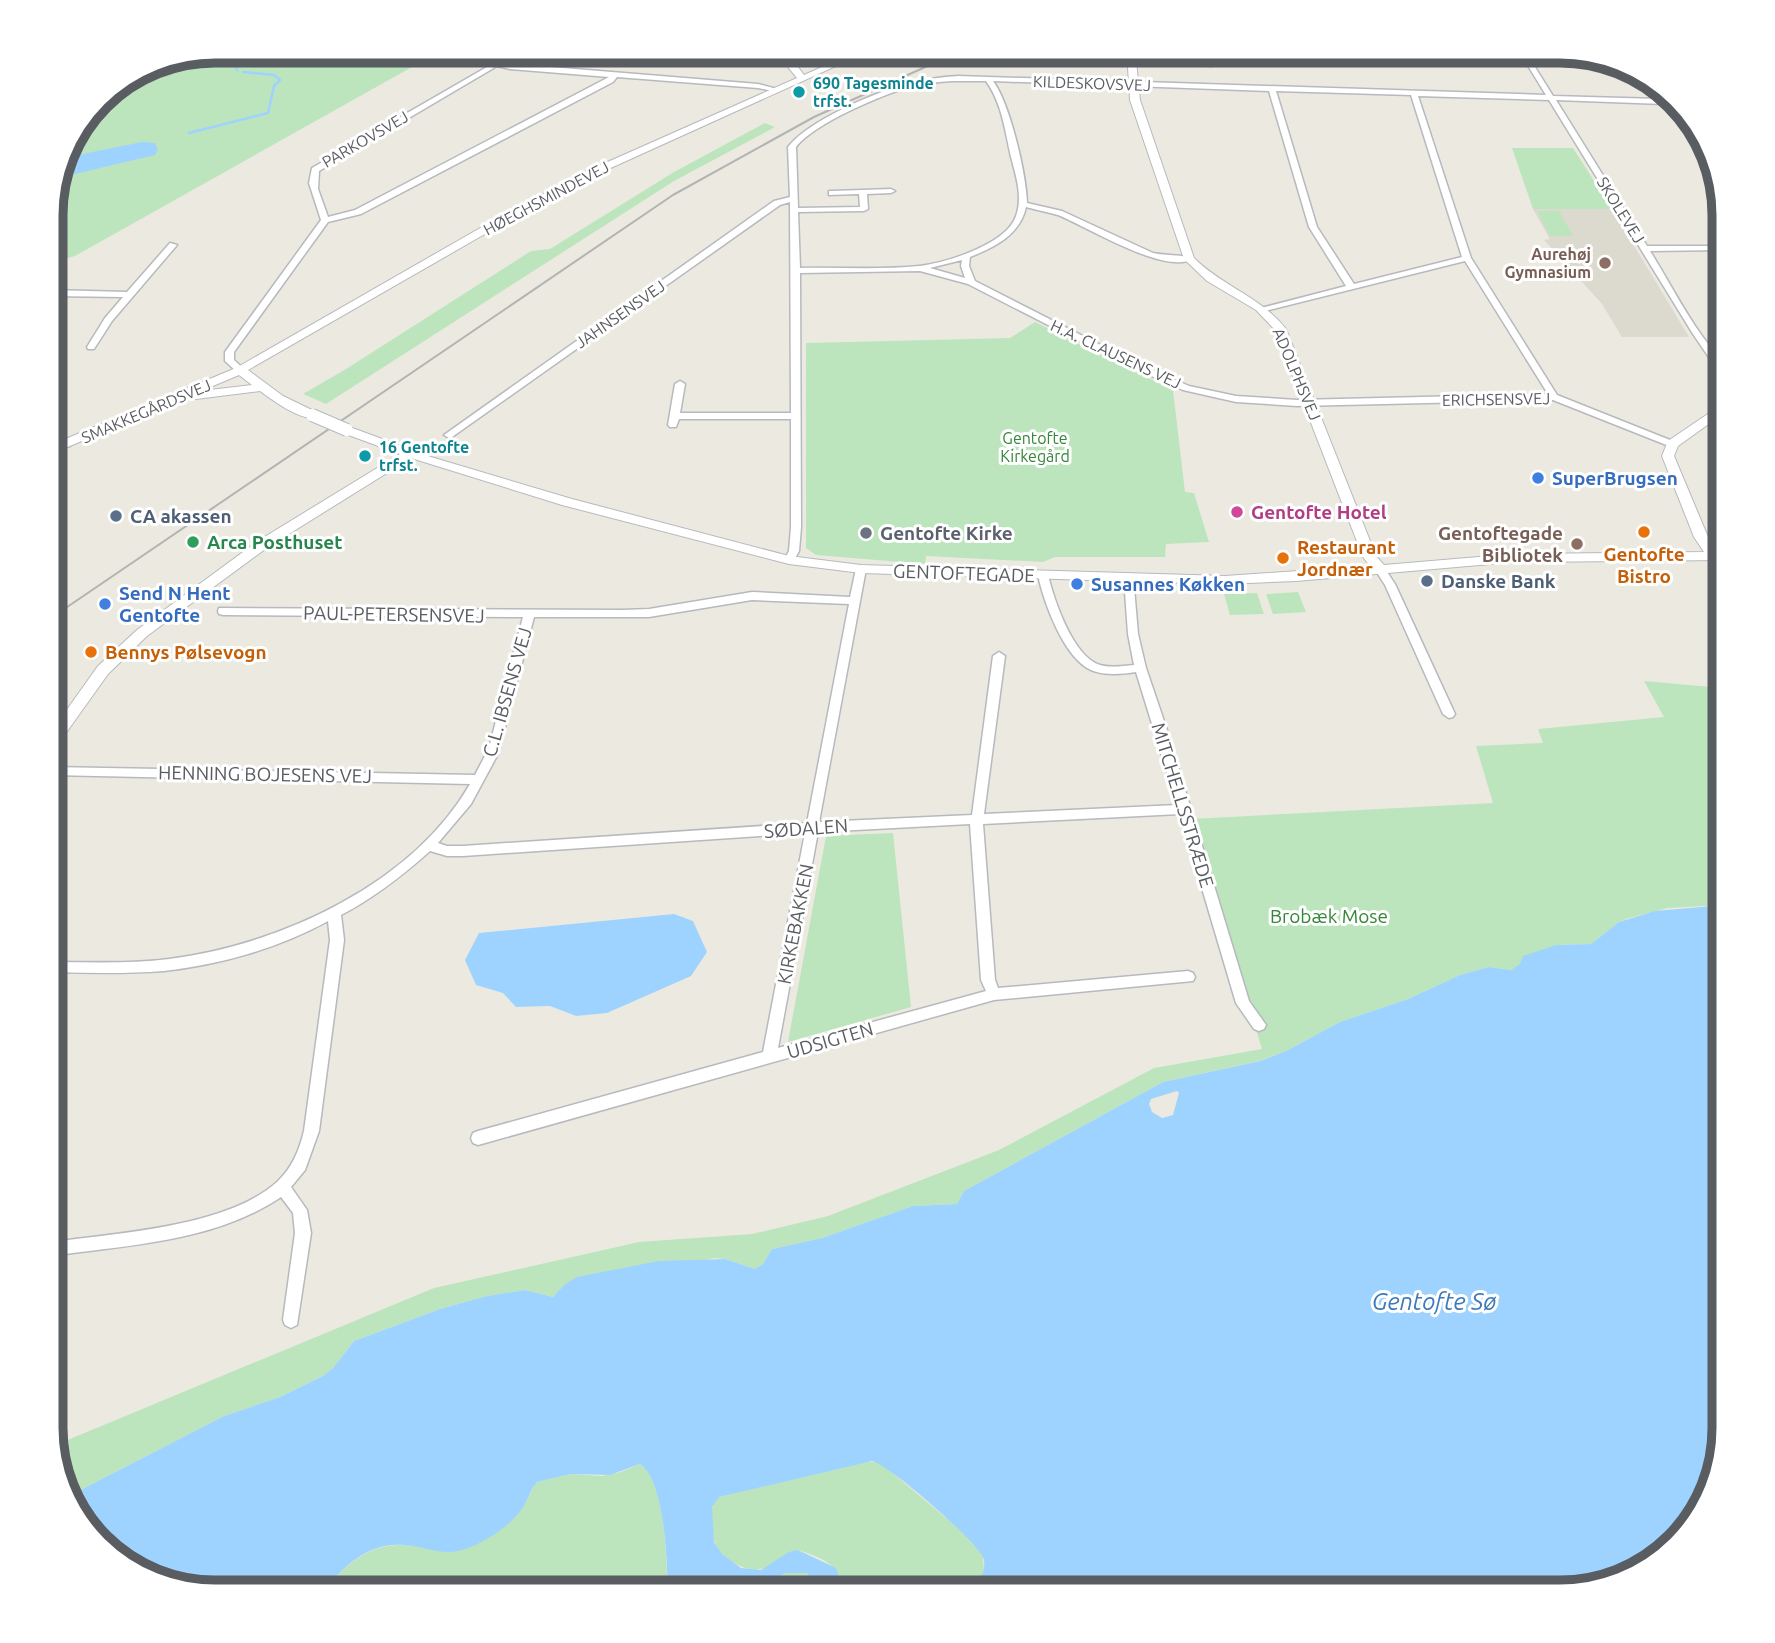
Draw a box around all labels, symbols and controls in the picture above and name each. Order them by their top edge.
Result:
street label: KILDESKOVSVEJ [1033,72,1151,94]
place label: 690 Tagesminde trfst. [813,74,934,110]
marker: 690 Tagesminde trfst. [791,84,807,100]
street label: PARKOVSVEJ [319,107,411,171]
street label: HØEGHSMINDEVEJ [480,157,612,239]
street label: SKOLEVEJ [1594,174,1648,246]
place label: Aurehøj Gymnasium [1505,245,1591,281]
marker: Aurehøj Gymnasium [1597,255,1613,271]
street label: JAHNSENSVEJ [572,276,668,352]
street label: H.A. CLAUSENS VEJ [1048,316,1184,392]
street label: ADOLPHSVEJ [1269,325,1325,423]
street label: SMAKKEGÅRDSVEJ [79,376,213,446]
street label: ERICHSENSVEJ [1442,389,1550,409]
park label: Gentofte Kirkegård [1000,429,1070,465]
place label: 16 Gentofte trfst. [379,438,469,474]
marker: 16 Gentofte trfst. [357,448,373,464]
place label: SuperBrugsen [1552,467,1678,489]
marker: SuperBrugsen [1530,470,1546,486]
place label: Gentofte Hotel [1251,501,1387,523]
marker: Gentofte Hotel [1229,504,1245,520]
place label: CA akassen [130,505,232,527]
marker: CA akassen [108,508,124,524]
place label: Gentofte Kirke [880,522,1013,544]
place label: Gentoftegade Bibliotek [1438,522,1563,566]
marker: Gentofte Bistro [1636,524,1652,540]
marker: Gentofte Kirke [858,525,874,541]
place label: Arca Posthuset [207,531,343,553]
marker: Arca Posthuset [185,534,201,550]
place label: Restaurant Jordnær [1297,536,1396,580]
marker: Gentoftegade Bibliotek [1569,536,1585,552]
place label: Gentofte Bistro [1603,543,1685,587]
marker: Restaurant Jordnær [1275,550,1291,566]
street label: GENTOFTEGADE [893,560,1035,586]
place label: Danske Bank [1441,570,1556,592]
place label: Susannes Køkken [1091,573,1245,595]
marker: Danske Bank [1419,573,1435,589]
marker: Susannes Køkken [1069,576,1085,592]
place label: Send N Hent Gentofte [119,582,230,626]
marker: Send N Hent Gentofte [97,596,113,612]
street label: PAUL-PETERSENSVEJ [303,601,485,627]
street label: C.L. IBSENS VEJ [478,625,536,759]
place label: Bennys Pølsevogn [105,641,267,663]
marker: Bennys Pølsevogn [83,644,99,660]
street label: MITCHELLSSTRÆDE [1147,720,1219,890]
street label: HENNING BOJESENS VEJ [158,761,372,787]
street label: SØDALEN [763,814,849,842]
street label: KIRKEBAKKEN [773,862,817,986]
park label: Brobæk Mose [1270,905,1388,927]
street label: UDSIGTEN [784,1017,876,1063]
water label: Gentofte Sø [1372,1288,1497,1315]

